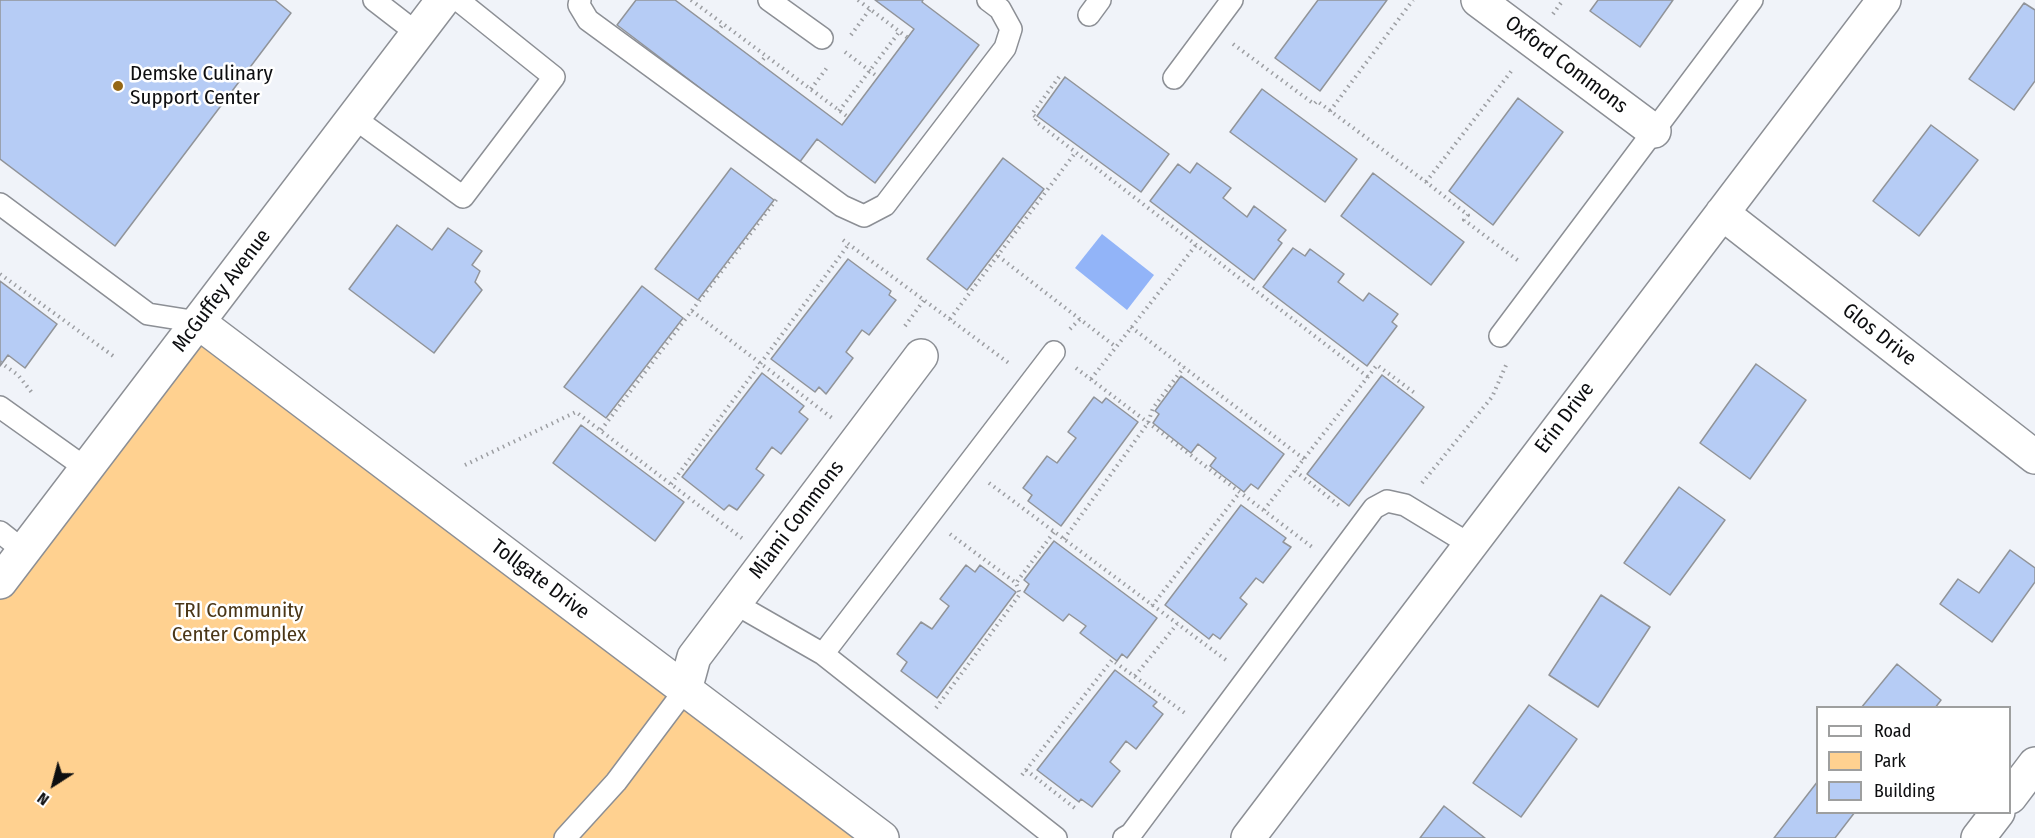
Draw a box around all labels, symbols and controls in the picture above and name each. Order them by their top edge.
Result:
street label: Oxford Commons [1500,11,1632,119]
place label: Demske Culinary Support Center [130,61,273,111]
marker: Demske Culinary Support Center [111,79,125,93]
street label: McGuffey Avenue [168,225,276,357]
street label: Glos Drive [1837,298,1921,372]
street label: Erin Drive [1530,377,1600,459]
street label: Miami Commons [744,456,850,584]
street label: Tollgate Drive [486,535,594,625]
park label: TRI Community Center Complex [172,598,306,648]
legend [1816,706,2011,814]
text: Road [1874,720,1911,742]
text: Park [1874,750,1906,772]
north arrow [24,754,84,814]
text: Building [1874,780,1935,802]
text: N [34,788,53,809]

